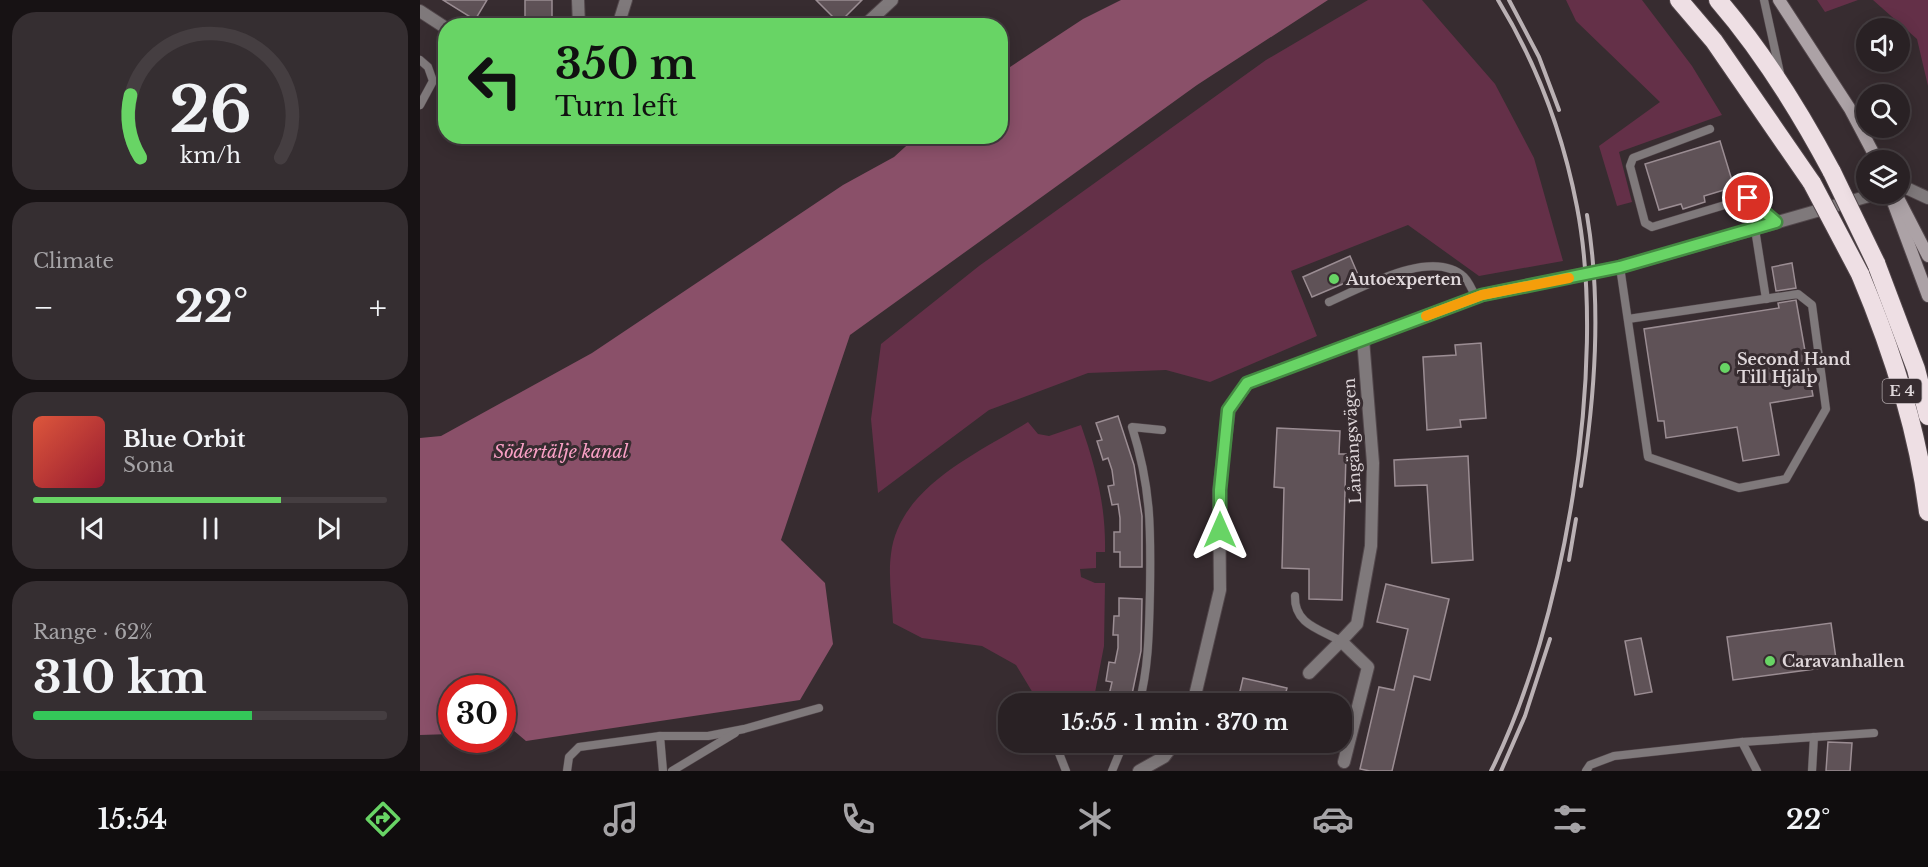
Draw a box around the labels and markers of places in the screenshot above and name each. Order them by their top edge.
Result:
pin [1722,172,1773,223]
place label: Autoexperten [1345,269,1462,289]
marker: Autoexperten [1327,272,1341,286]
place label: Second Hand Till Hjälp [1737,349,1851,387]
marker: Second Hand Till Hjälp [1718,361,1732,375]
place label: Caravanhallen [1782,651,1905,671]
marker: Caravanhallen [1763,654,1777,668]

